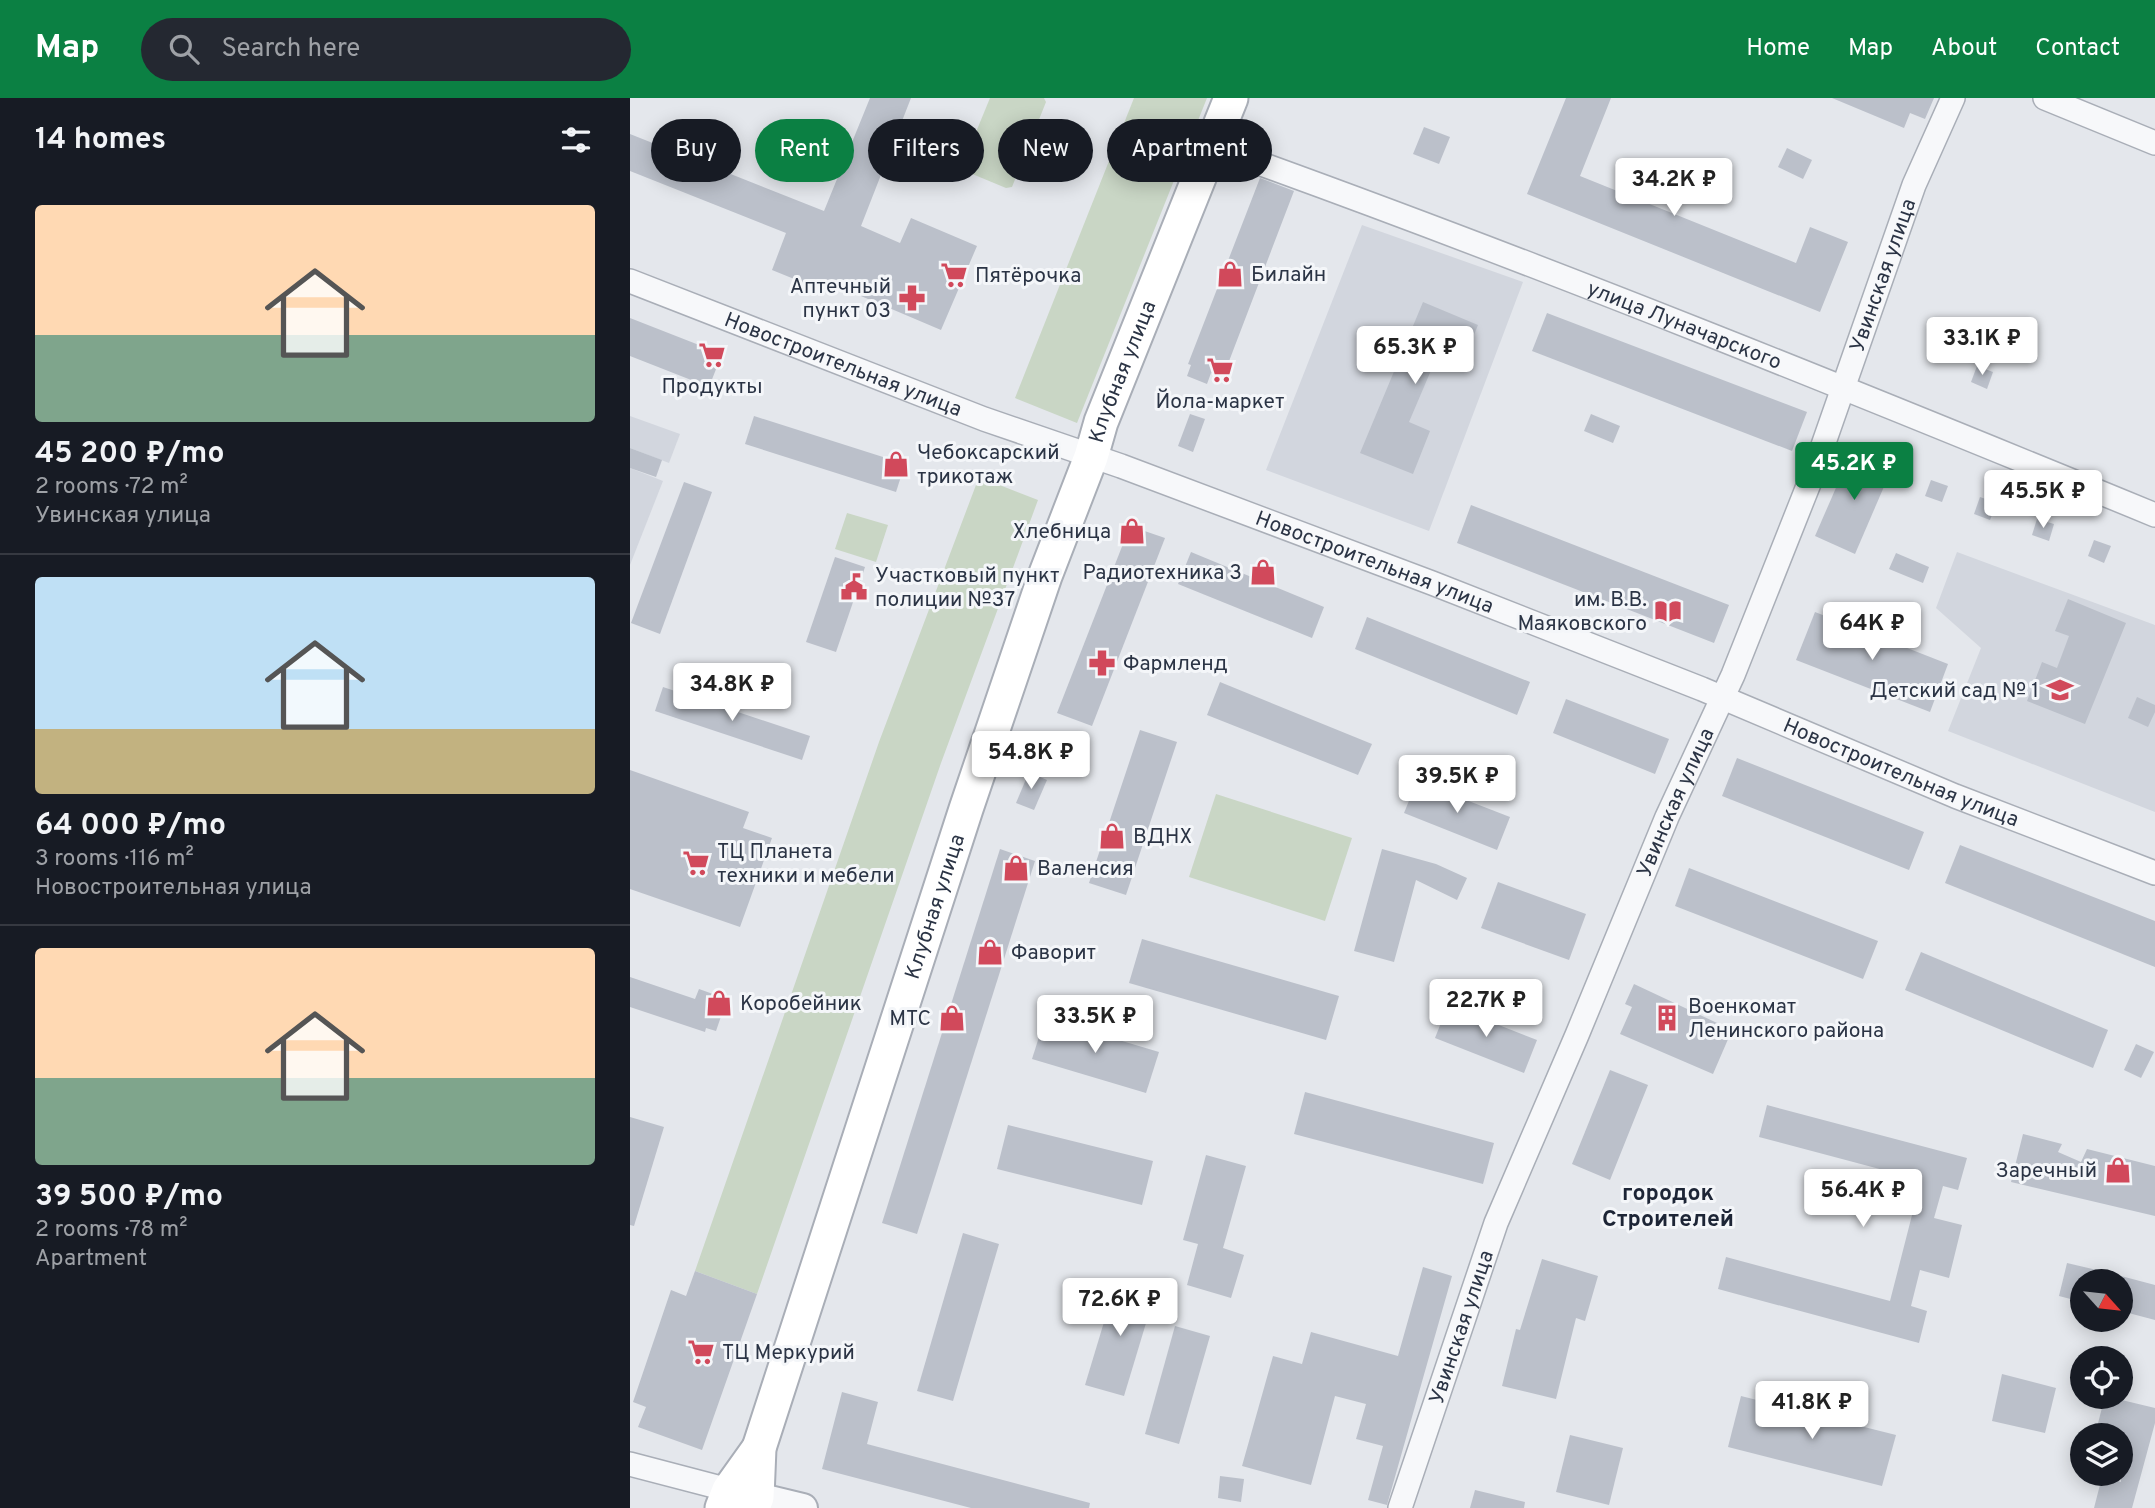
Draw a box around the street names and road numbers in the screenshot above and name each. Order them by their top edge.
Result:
street label: Увинская улица [1845,195,1923,356]
street label: улица Луначарского [1583,276,1785,377]
street label: Клубная улица [1084,297,1163,446]
street label: Новостроительная улица [720,307,965,424]
street label: Новостроительная улица [1251,506,1497,621]
street label: Новостроительная улица [1779,713,2022,834]
street label: Увинская улица [1632,724,1722,882]
street label: Клубная улица [900,831,972,983]
street label: Увинская улица [1424,1247,1501,1408]

